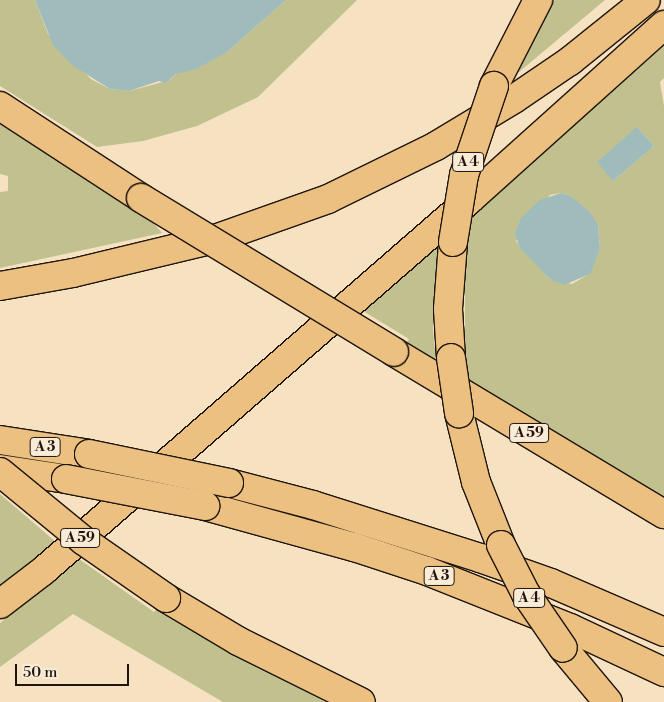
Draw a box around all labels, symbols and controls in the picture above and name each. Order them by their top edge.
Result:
road number: A 4 [452,150,484,173]
road number: A 59 [509,422,549,444]
road number: A 3 [29,436,61,458]
road number: A 59 [60,526,100,550]
road number: A 3 [423,564,455,588]
road number: A 4 [513,586,545,610]
scale bar [18,654,131,686]
text: 50 m [23,663,57,682]

